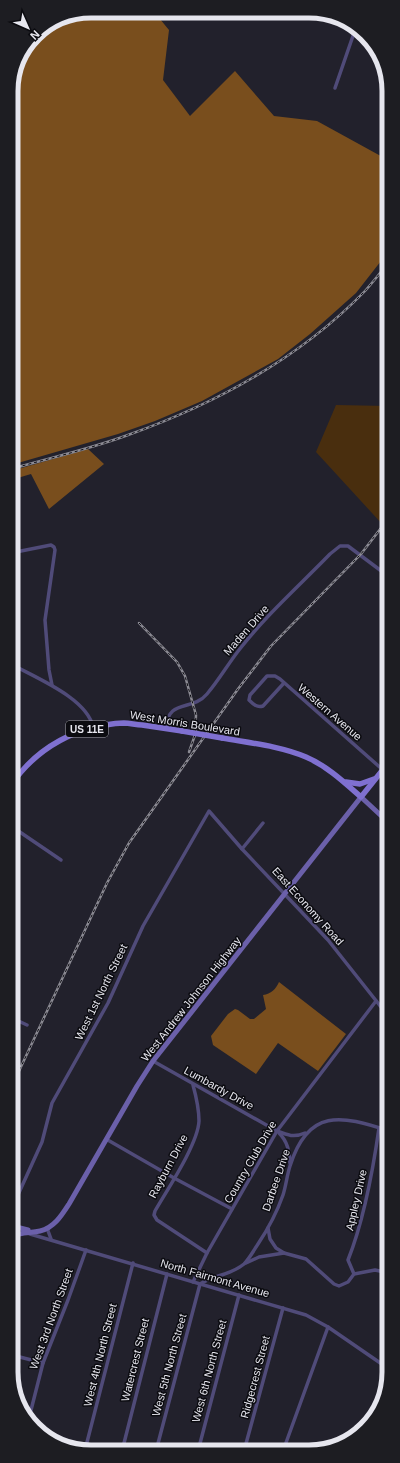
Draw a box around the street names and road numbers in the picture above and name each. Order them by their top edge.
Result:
street label: Maden Drive [221,603,271,657]
street label: Western Avenue [296,681,364,743]
street label: West Morris Boulevard [129,708,241,738]
road number: US 11E [66,721,108,737]
street label: East Economy Road [270,865,346,947]
street label: West Andrew Johnson Highway [139,934,244,1064]
street label: West 1st North Street [73,942,129,1042]
street label: Lumbardy Drive [182,1064,256,1112]
street label: Country Club Drive [222,1119,278,1205]
street label: Rayburn Drive [146,1132,190,1200]
street label: Darbee Drive [260,1147,292,1213]
street label: Appley Drive [343,1168,369,1232]
street label: North Fairmont Avenue [159,1257,271,1299]
street label: West 3rd North Street [27,1267,75,1371]
street label: West 4th North Street [81,1302,119,1408]
street label: West 5th North Street [150,1312,188,1418]
street label: Watercrest Street [119,1317,151,1403]
street label: West 6th North Street [190,1318,228,1424]
street label: Ridgecrest Street [238,1334,272,1420]

